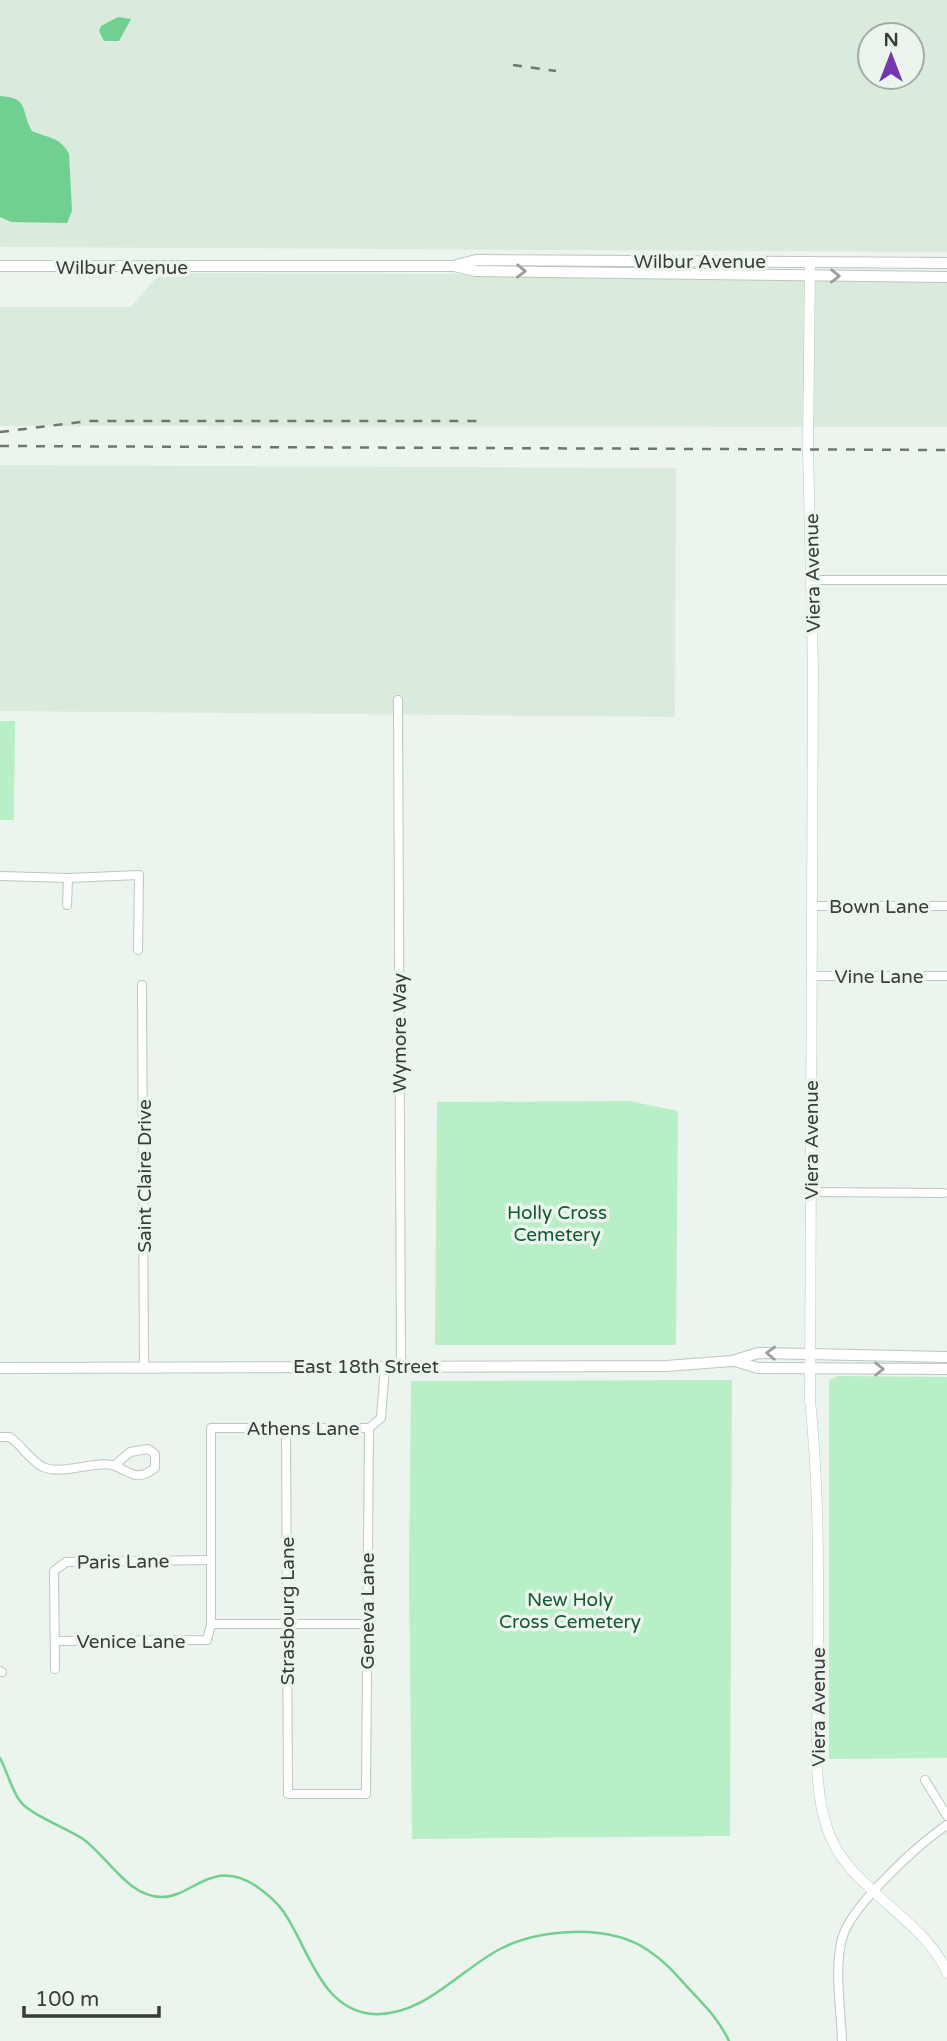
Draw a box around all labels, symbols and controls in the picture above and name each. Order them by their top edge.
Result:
north arrow [856,21,926,91]
text: N [883,29,899,51]
street label: Wilbur Avenue [634,251,766,273]
street label: Wilbur Avenue [56,257,188,279]
one-way arrow [517,263,527,279]
one-way arrow [831,268,841,284]
street label: Viera Avenue [801,513,825,633]
street label: Bown Lane [829,896,929,918]
street label: Vine Lane [835,966,923,988]
street label: Wymore Way [389,973,411,1093]
street label: Viera Avenue [801,1080,823,1200]
street label: Saint Claire Drive [134,1099,156,1253]
park label: Holly Cross Cemetery [507,1202,607,1246]
one-way arrow [765,1346,776,1361]
street label: East 18th Street [293,1356,439,1378]
one-way arrow [874,1361,885,1377]
street label: Athens Lane [247,1418,359,1440]
street label: Strasbourg Lane [277,1537,299,1685]
street label: Paris Lane [76,1550,170,1574]
street label: Geneva Lane [357,1553,379,1669]
park label: New Holy Cross Cemetery [499,1589,641,1633]
street label: Venice Lane [77,1631,185,1653]
street label: Viera Avenue [808,1647,830,1767]
scale bar [24,1974,159,2018]
text: 100 m [35,1987,99,2012]

